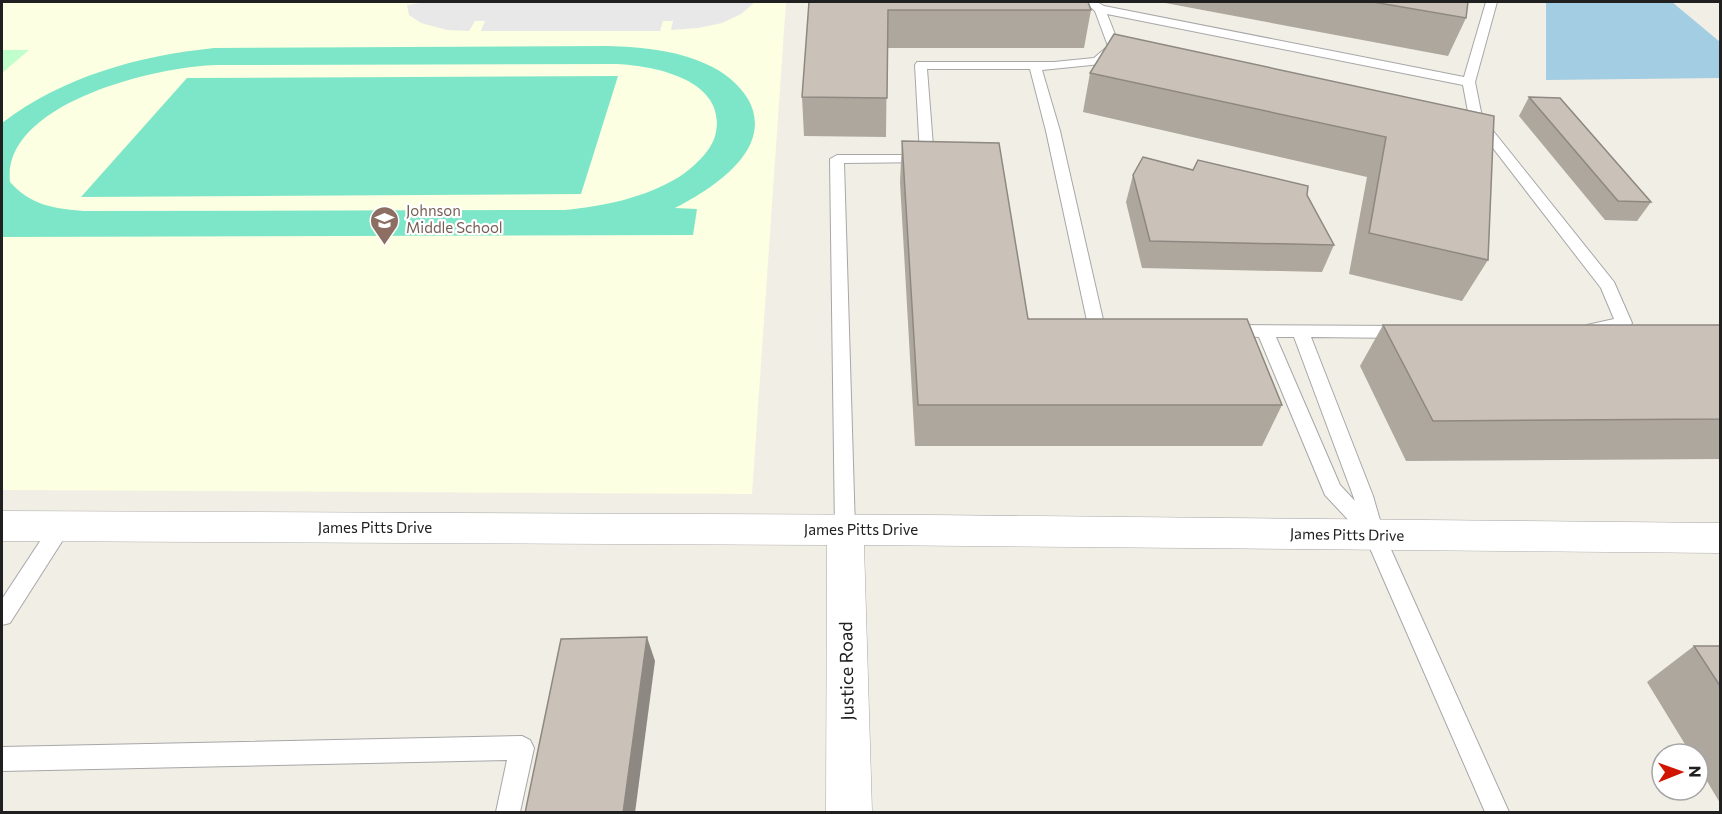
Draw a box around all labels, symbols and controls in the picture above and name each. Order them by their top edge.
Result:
place label: Johnson Middle School [406,201,503,236]
school or university icon: Johnson Middle School [369,204,401,246]
street label: James Pitts Drive [318,518,432,536]
street label: James Pitts Drive [804,520,918,538]
street label: James Pitts Drive [1290,524,1404,544]
street label: Justice Road [834,621,858,721]
north arrow [1650,742,1710,802]
text: N [1686,766,1705,778]

